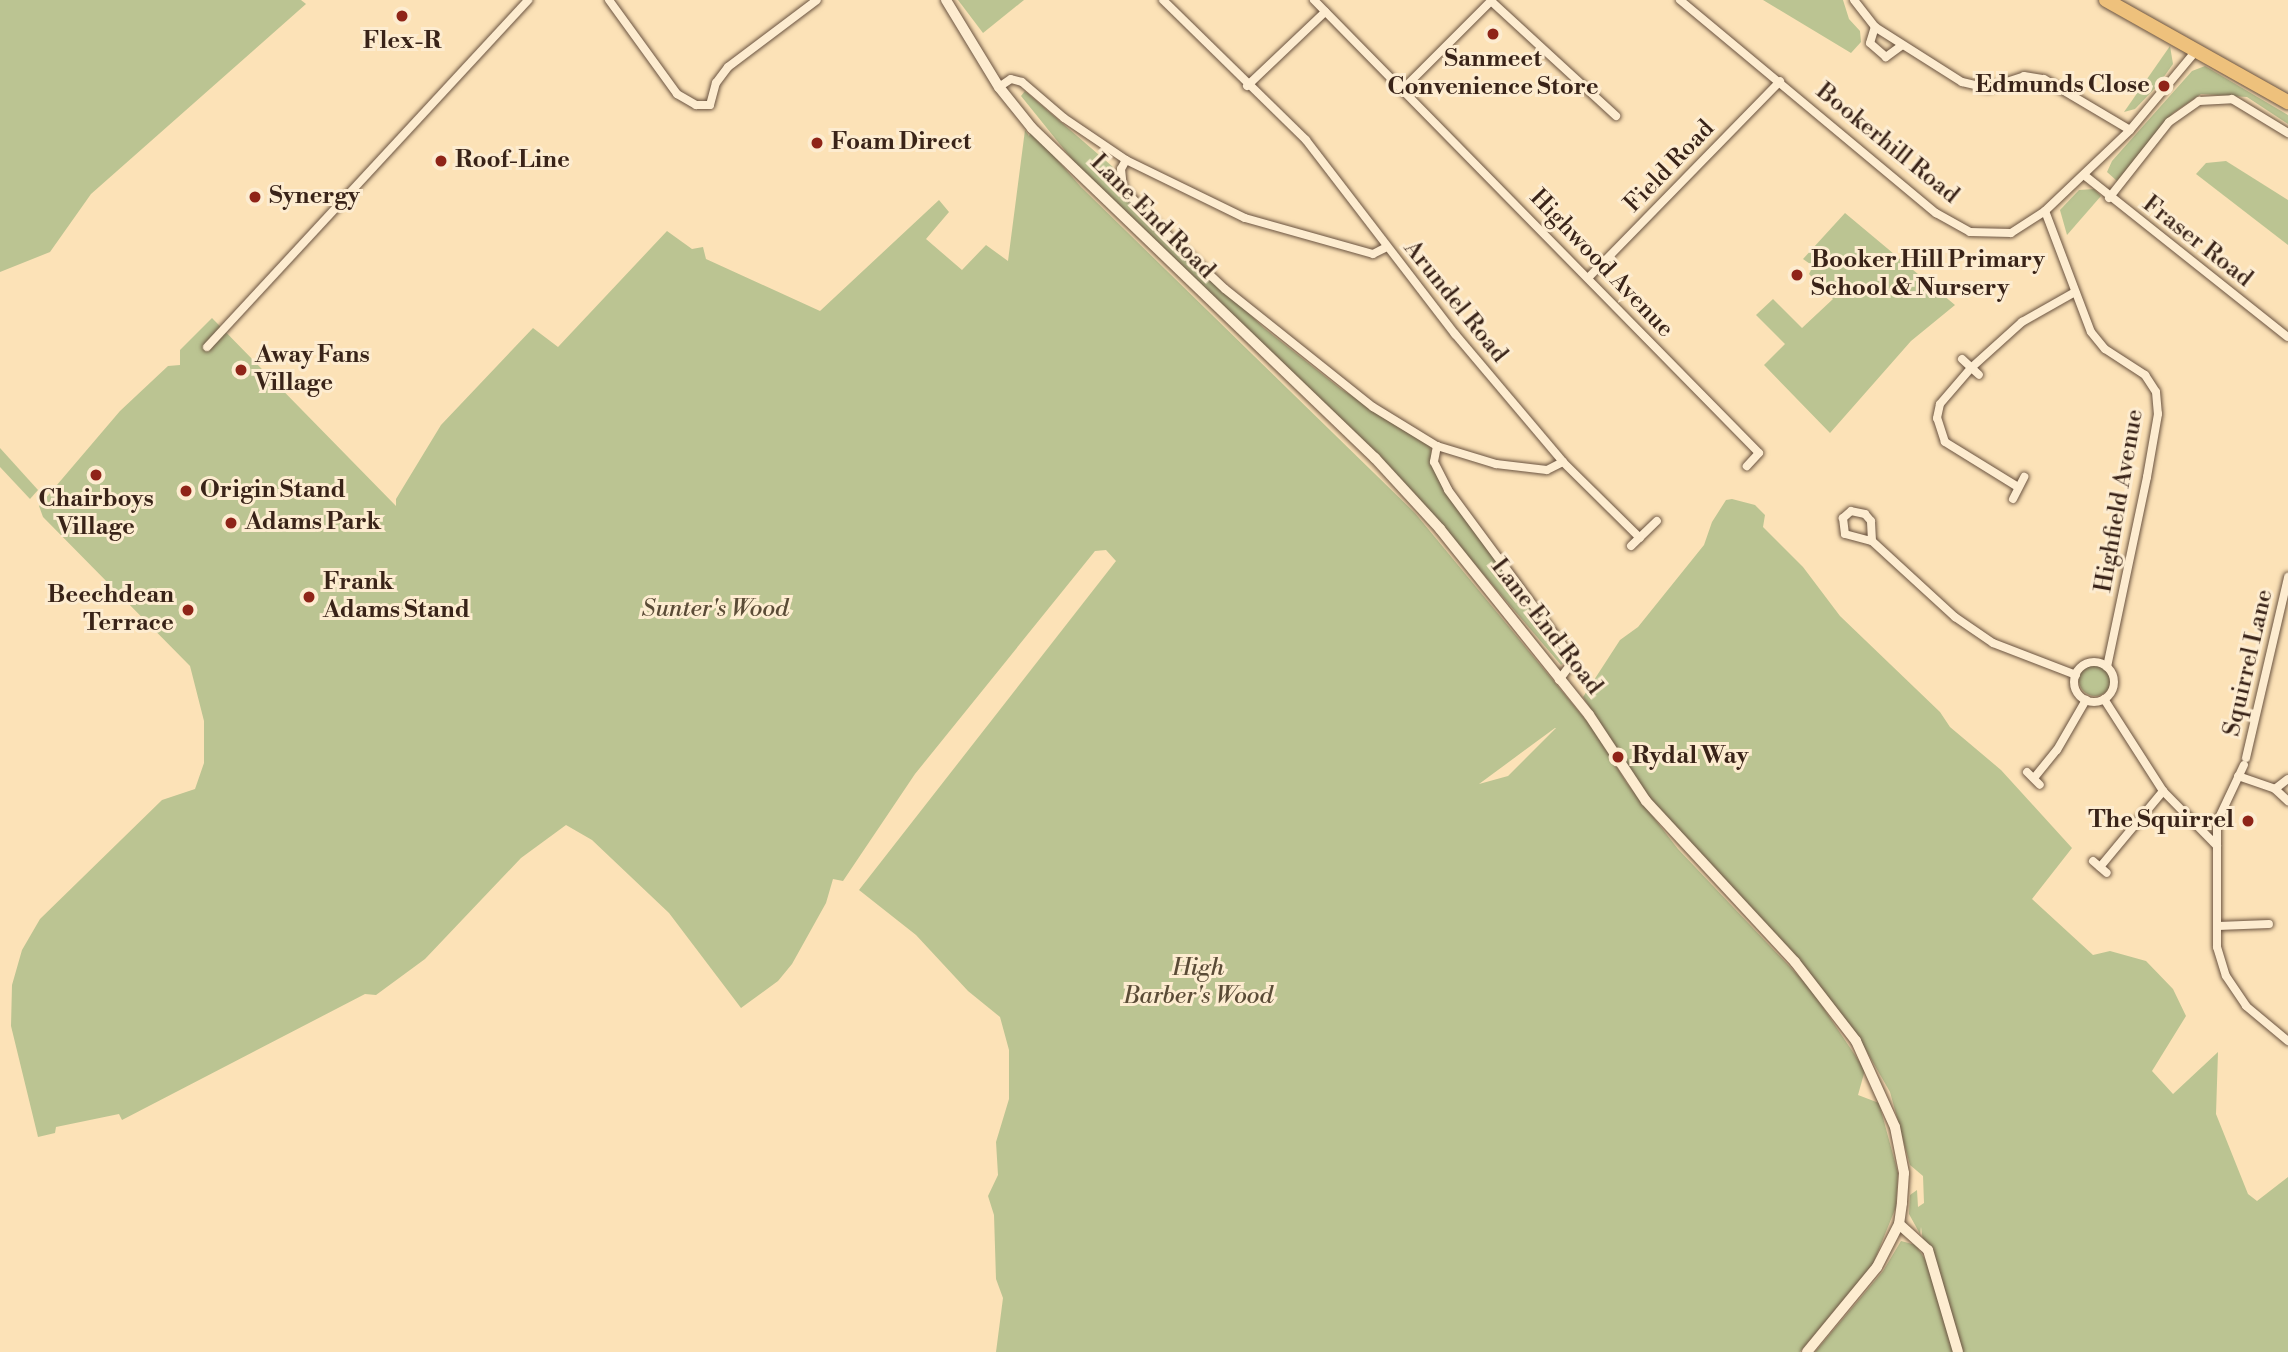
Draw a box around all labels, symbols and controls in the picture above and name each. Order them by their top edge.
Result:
marker: Flex-R [394,8,410,24]
marker: Sanmeet Convenience Store [1485,26,1501,42]
place label: Flex-R [363,28,441,56]
place label: Sanmeet Convenience Store [1387,46,1599,102]
place label: Edmunds Close [1975,72,2150,100]
street label: Bookerhill Road [1810,78,1964,210]
marker: Edmunds Close [2156,78,2172,94]
street label: Field Road [1619,115,1721,219]
place label: Foam Direct [831,129,971,157]
marker: Foam Direct [809,135,825,151]
place label: Roof-Line [455,147,570,175]
street label: Lane End Road [1084,149,1220,285]
marker: Roof-Line [433,153,449,169]
place label: Synergy [269,183,360,211]
street label: Highwood Avenue [1523,184,1679,344]
marker: Synergy [247,189,263,205]
street label: Fraser Road [2136,190,2258,294]
street label: Arundel Road [1397,235,1513,369]
place label: Booker Hill Primary School & Nursery [1811,247,2045,303]
marker: Booker Hill Primary School & Nursery [1789,267,1805,283]
place label: Away Fans Village [255,342,370,398]
marker: Away Fans Village [233,362,249,378]
street label: Highfield Avenue [2090,407,2150,595]
marker: Chairboys Village [88,467,104,483]
place label: Origin Stand [200,477,346,505]
marker: Origin Stand [178,483,194,499]
place label: Chairboys Village [38,486,154,542]
place label: Adams Park [245,509,381,537]
marker: Adams Park [223,515,239,531]
street label: Lane End Road [1484,553,1608,701]
place label: Frank Adams Stand [323,569,470,625]
place label: Beechdean Terrace [47,582,174,638]
street label: Squirrel Lane [2218,587,2280,739]
marker: Frank Adams Stand [301,589,317,605]
park label: Sunter's Wood [642,596,788,624]
marker: Beechdean Terrace [180,602,196,618]
place label: Rydal Way [1632,743,1749,771]
marker: Rydal Way [1610,749,1626,765]
place label: The Squirrel [2088,807,2234,835]
marker: The Squirrel [2240,813,2256,829]
park label: High Barber's Wood [1123,955,1273,1011]

